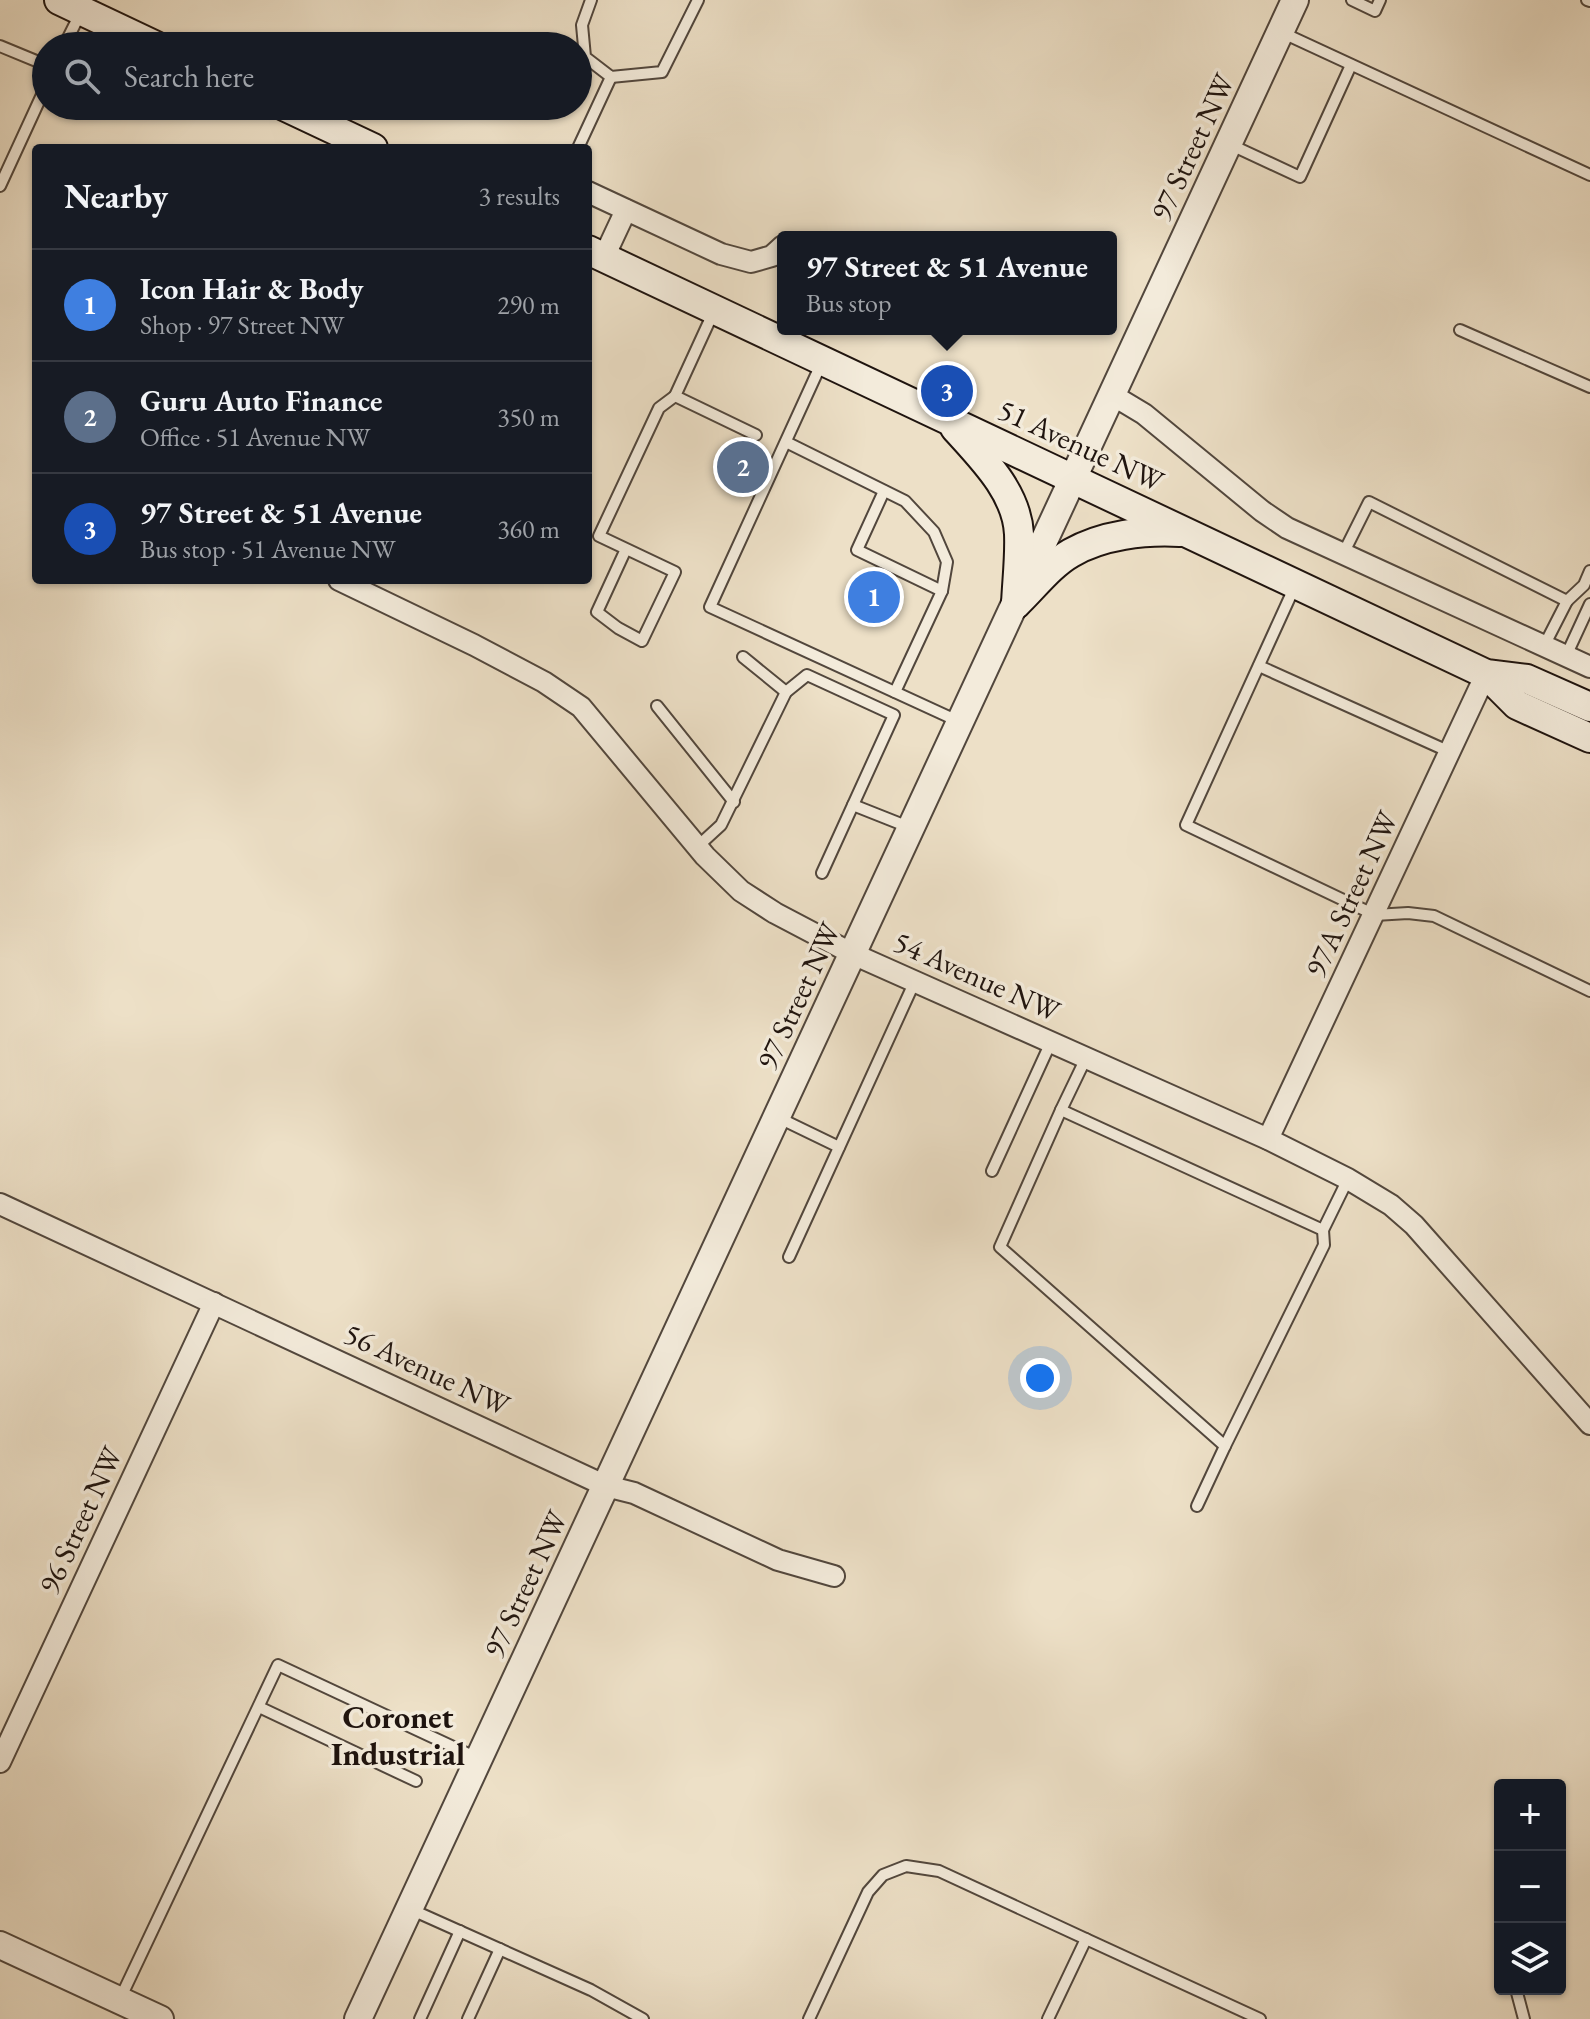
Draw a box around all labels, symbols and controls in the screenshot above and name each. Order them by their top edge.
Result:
search box [32,32,592,120]
icon: search [60,54,104,98]
text: Search here [124,57,254,96]
street label: 97 Street NW [1141,67,1243,227]
text: Nearby [64,174,168,218]
text: 3 results [479,179,560,213]
popup [777,231,1117,335]
text: 97 Street & 51 Avenue [806,247,1088,286]
text: Icon Hair & Body [140,269,363,308]
text: Bus stop [806,286,892,320]
text: 1 [83,288,97,322]
text: 290 m [497,288,560,322]
text: Shop · 97 Street NW [140,308,344,342]
pin: 3 [921,361,973,421]
text: Guru Auto Finance [140,381,382,420]
street label: 51 Avenue NW [992,390,1170,501]
text: 2 [83,400,97,434]
text: 350 m [497,400,560,434]
text: Office · 51 Avenue NW [140,420,370,454]
pin: 2 [717,437,769,497]
text: 97 Street & 51 Avenue [140,493,422,532]
text: 3 [83,512,97,546]
text: 360 m [497,512,560,546]
text: Bus stop · 51 Avenue NW [140,532,395,566]
pin: 1 [848,567,900,627]
street label: 97A Street NW [1296,804,1407,983]
street label: 97 Street NW [747,916,849,1076]
street label: 54 Avenue NW [888,922,1067,1030]
street label: 56 Avenue NW [338,1314,516,1425]
your location [1020,1358,1060,1398]
street label: 96 Street NW [29,1440,131,1600]
street label: 97 Street NW [474,1504,576,1664]
district label: Coronet Industrial [331,1696,465,1775]
map controls [1494,1779,1566,1995]
button: + [1494,1779,1566,1851]
button: − [1494,1851,1566,1923]
button: layers [1494,1923,1566,1995]

